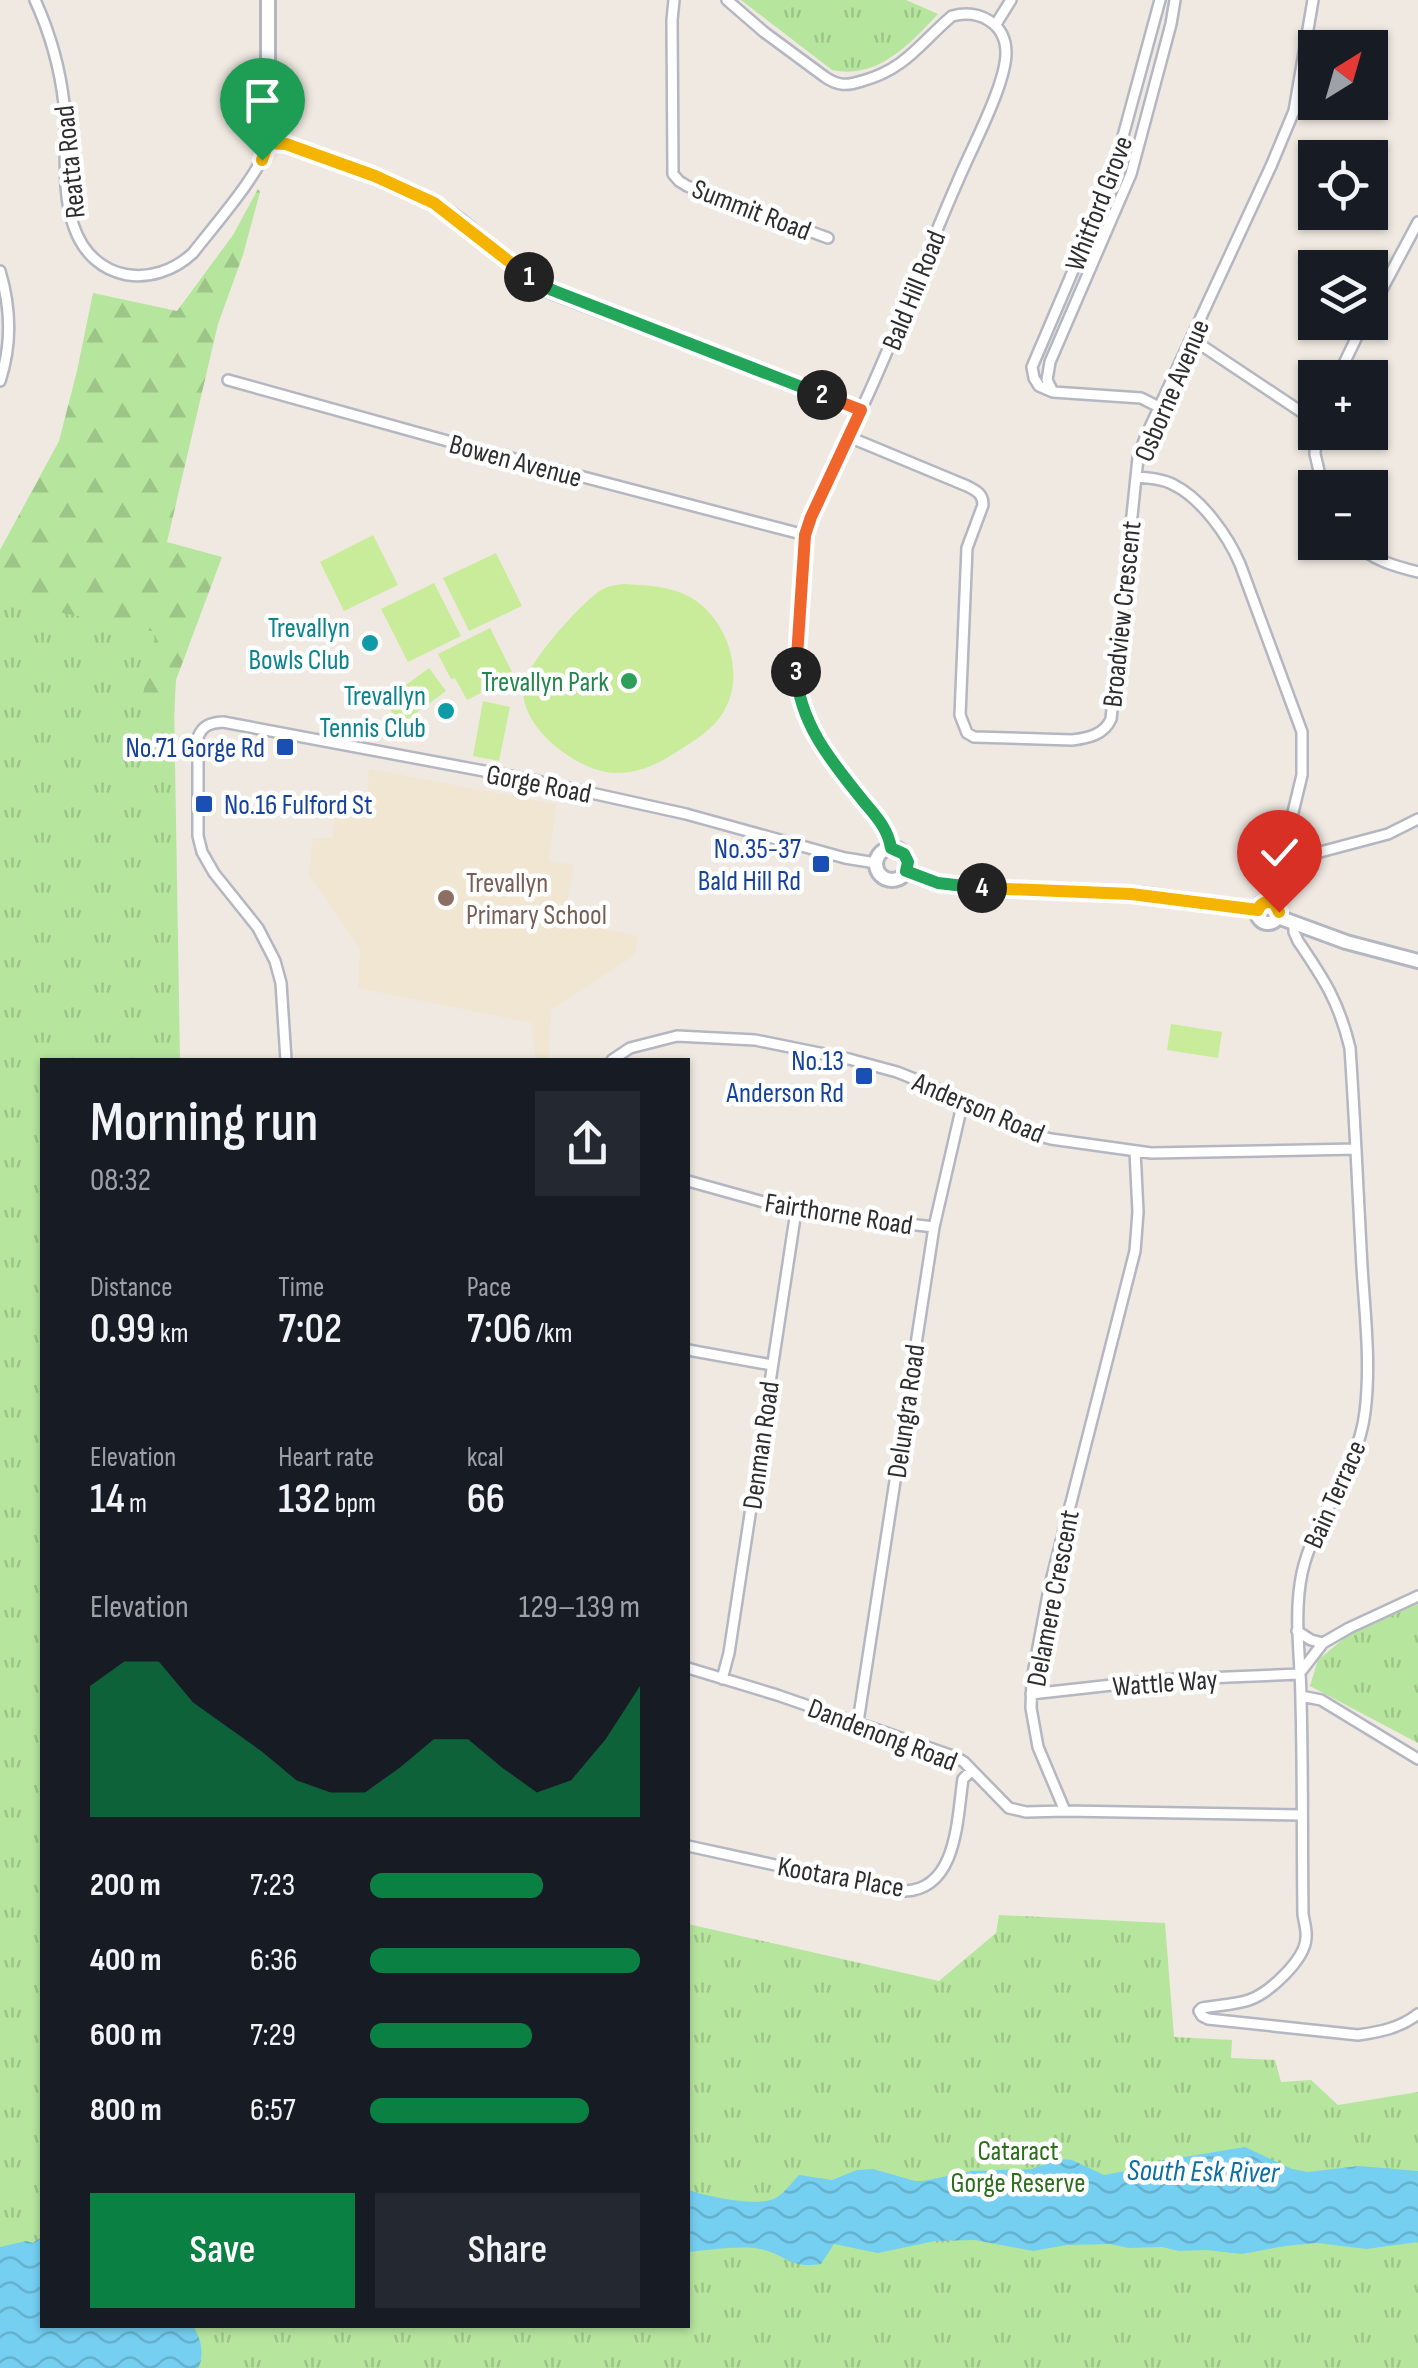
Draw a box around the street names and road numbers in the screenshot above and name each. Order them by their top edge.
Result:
street label: Reatta Road [48,104,93,220]
street label: Whitford Grove [1059,131,1140,276]
street label: Summit Road [687,173,815,248]
street label: Bald Hill Road [876,226,953,355]
street label: Osborne Avenue [1128,315,1217,467]
street label: Bowen Avenue [446,428,585,495]
street label: Broadview Crescent [1096,519,1149,709]
street label: Gorge Road [483,758,594,811]
street label: Anderson Road [907,1065,1049,1151]
street label: Fairthorne Road [763,1187,915,1242]
street label: Delungra Road [881,1342,932,1480]
street label: Denman Road [736,1379,787,1511]
street label: Bain Terrace [1297,1436,1374,1554]
street label: Delamere Crescent [1020,1507,1087,1689]
street label: Wattle Way [1112,1663,1219,1704]
street label: Dandenong Road [803,1692,962,1779]
street label: Kootara Place [775,1850,906,1905]

